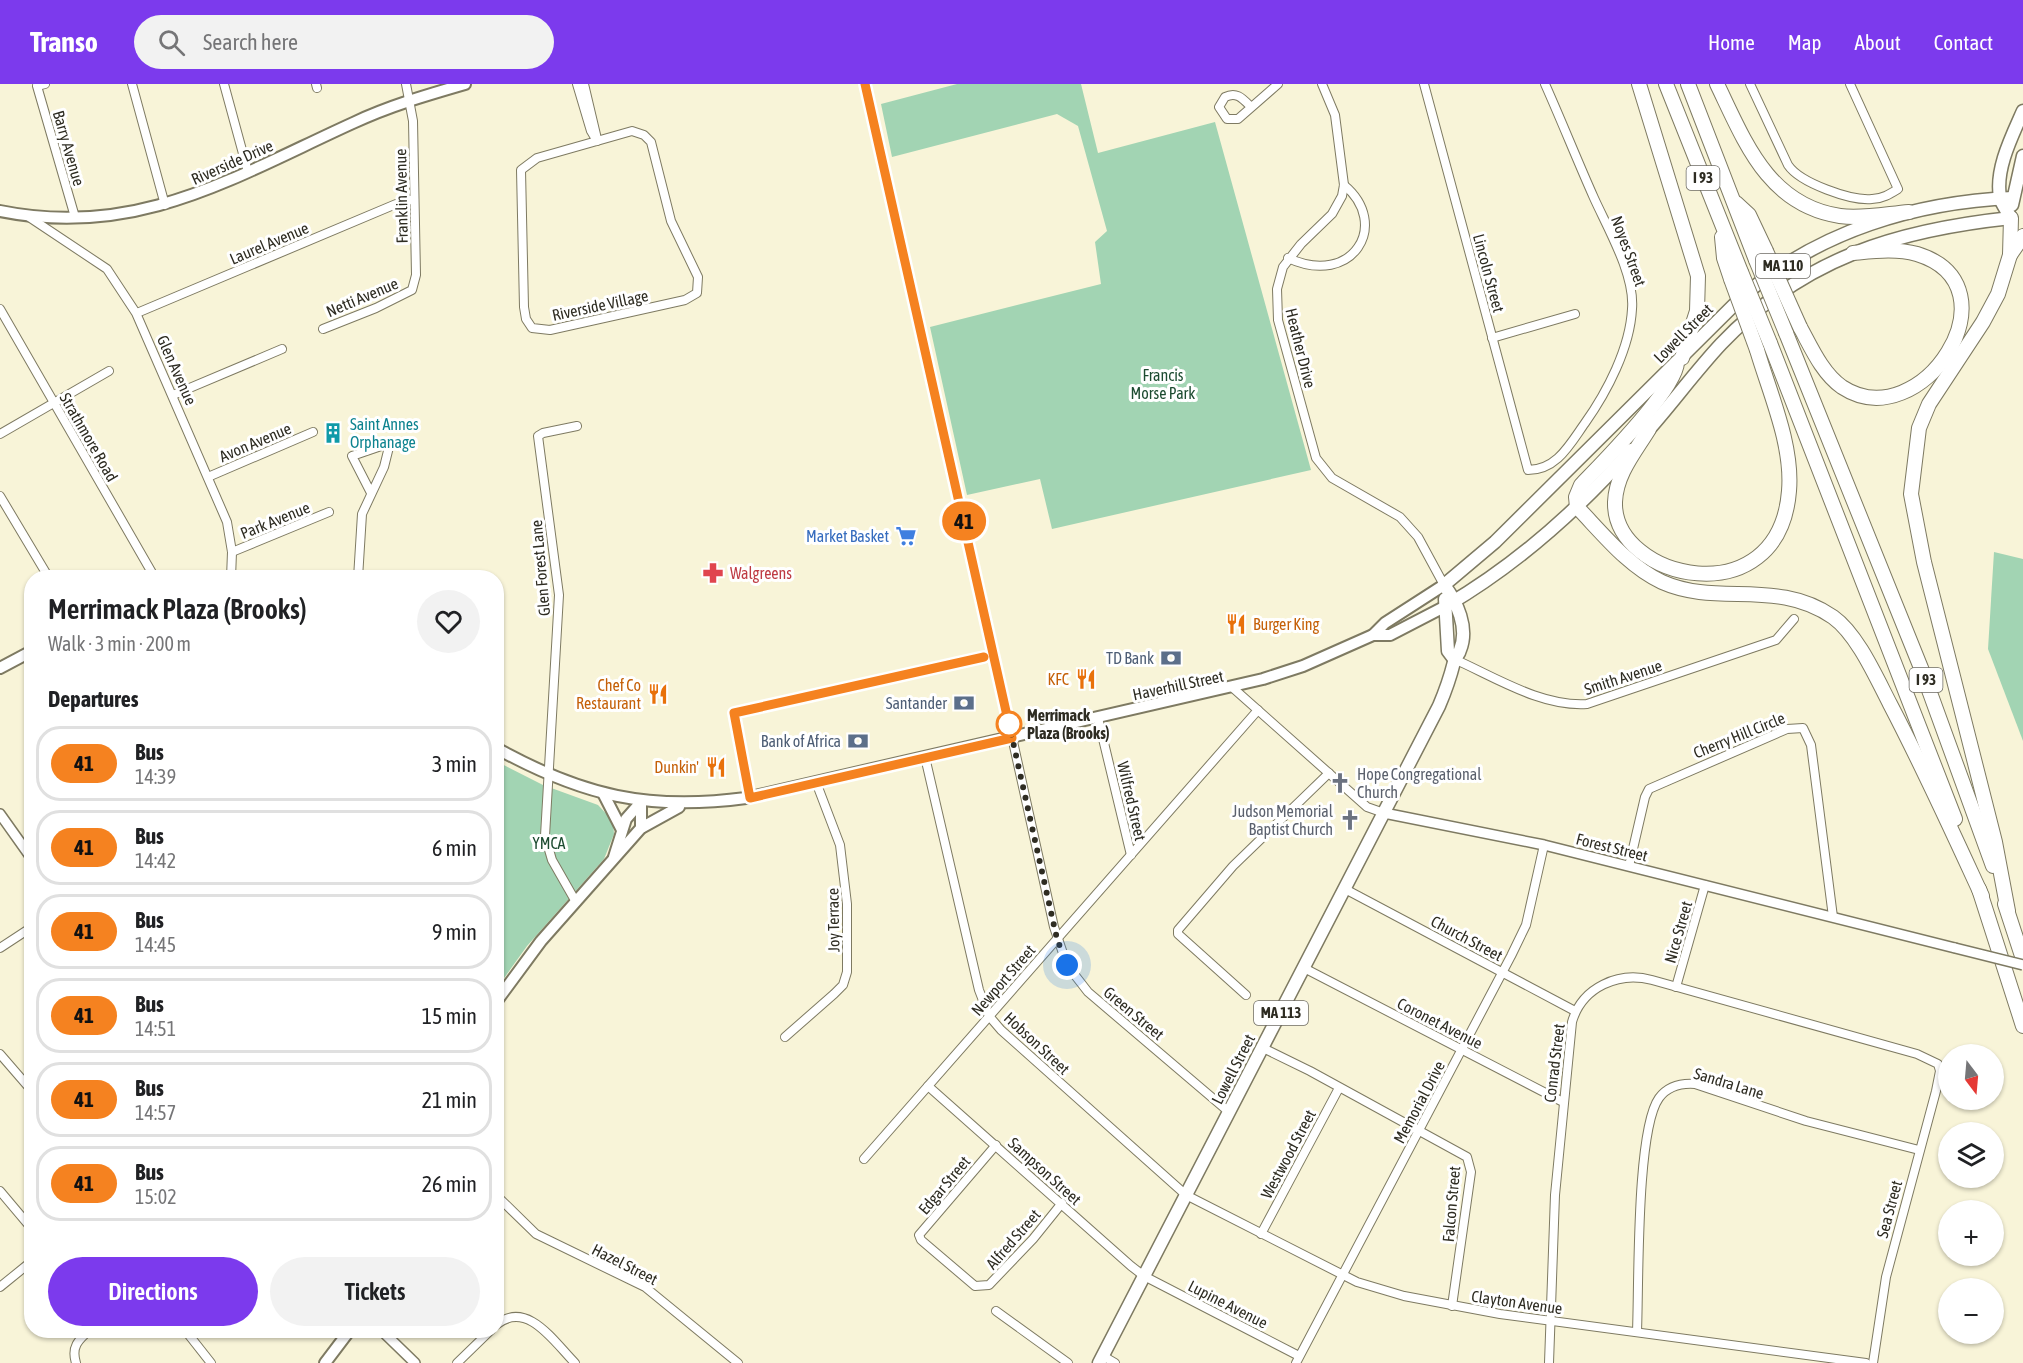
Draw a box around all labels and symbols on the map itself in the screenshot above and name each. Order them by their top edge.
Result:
street label: Barry Avenue [49,108,88,188]
street label: Riverside Drive [188,136,276,188]
street label: Franklin Avenue [391,148,411,244]
road number: I 93 [1686,166,1720,190]
street label: Noyes Street [1607,213,1650,289]
street label: Laurel Avenue [227,218,311,268]
street label: Lincoln Street [1470,232,1508,315]
road number: MA 110 [1756,254,1810,278]
street label: Netti Avenue [323,274,401,320]
street label: Riverside Village [550,286,650,325]
street label: Lowell Street [1650,299,1717,366]
street label: Heather Drive [1282,306,1320,390]
street label: Glen Avenue [154,333,200,407]
park label: Francis Morse Park [1131,366,1195,402]
street label: Strathmore Road [56,390,122,484]
place label: Saint Annes Orphanage [350,415,419,452]
street label: Avon Avenue [216,419,294,465]
building icon: Saint Annes Orphanage [321,421,345,445]
street label: Park Avenue [238,498,312,542]
line badge: 41 [937,502,991,540]
street label: Glen Forest Lane [527,519,553,617]
supermarket icon: Market Basket [894,524,918,548]
place label: Market Basket [806,527,889,545]
pharmacy icon: Walgreens [701,561,725,585]
place label: Walgreens [730,564,792,583]
restaurant icon: Burger King [1224,612,1248,636]
place label: Burger King [1253,615,1320,634]
bank icon: TD Bank [1159,646,1183,670]
place label: TD Bank [1106,649,1154,667]
street label: Smith Avenue [1582,656,1664,698]
restaurant icon: KFC [1074,667,1098,691]
street label: Haverhill Street [1131,667,1225,703]
road number: I 93 [1910,668,1942,692]
place label: KFC [1048,670,1069,688]
place label: Chef Co Restaurant [576,676,641,712]
restaurant icon: Chef Co Restaurant [646,682,670,706]
bank icon: Santander [952,691,976,715]
place label: Santander [886,694,947,712]
place label: Merrimack Plaza (Brooks) [1027,706,1110,742]
street label: Cherry Hill Circle [1691,708,1788,762]
marker: Merrimack Plaza (Brooks) [996,711,1022,737]
bank icon: Bank of Africa [846,729,870,753]
place label: Bank of Africa [761,732,841,750]
restaurant icon: Dunkin' [704,755,728,779]
place label: Dunkin' [654,758,699,776]
street label: Wilfred Street [1114,760,1150,843]
place label: Hope Congregational Church [1357,765,1482,801]
church icon: Hope Congregational Church [1328,771,1352,795]
place label: Judson Memorial Baptist Church [1232,802,1334,839]
church icon: Judson Memorial Baptist Church [1338,808,1362,832]
street label: Forest Street [1574,829,1650,865]
park label: YMCA [533,834,566,852]
street label: Joy Terrace [823,888,844,952]
street label: Nice Street [1661,899,1696,965]
street label: Church Street [1428,912,1506,965]
street label: Newport Street [967,941,1040,1020]
your location [1052,950,1082,980]
street label: Green Street [1100,983,1168,1044]
street label: Coronet Avenue [1394,994,1486,1052]
road number: MA 113 [1254,1001,1308,1025]
street label: Hobson Street [1001,1008,1074,1078]
street label: Conrad Street [1540,1022,1568,1103]
street label: Lowell Street [1208,1031,1258,1107]
north arrow [1938,1044,2004,1110]
street label: Memorial Drive [1390,1058,1448,1146]
street label: Sandra Lane [1692,1064,1766,1102]
street label: Westwood Street [1257,1106,1319,1201]
street label: Sampson Street [1004,1134,1085,1209]
street label: Edgar Street [914,1152,975,1218]
street label: Falcon Street [1439,1165,1463,1243]
street label: Sea Street [1873,1178,1905,1240]
street label: Alfred Street [982,1205,1044,1273]
street label: Hazel Street [589,1240,661,1288]
street label: Lupine Avenue [1185,1276,1271,1333]
street label: Clayton Avenue [1470,1287,1564,1318]

